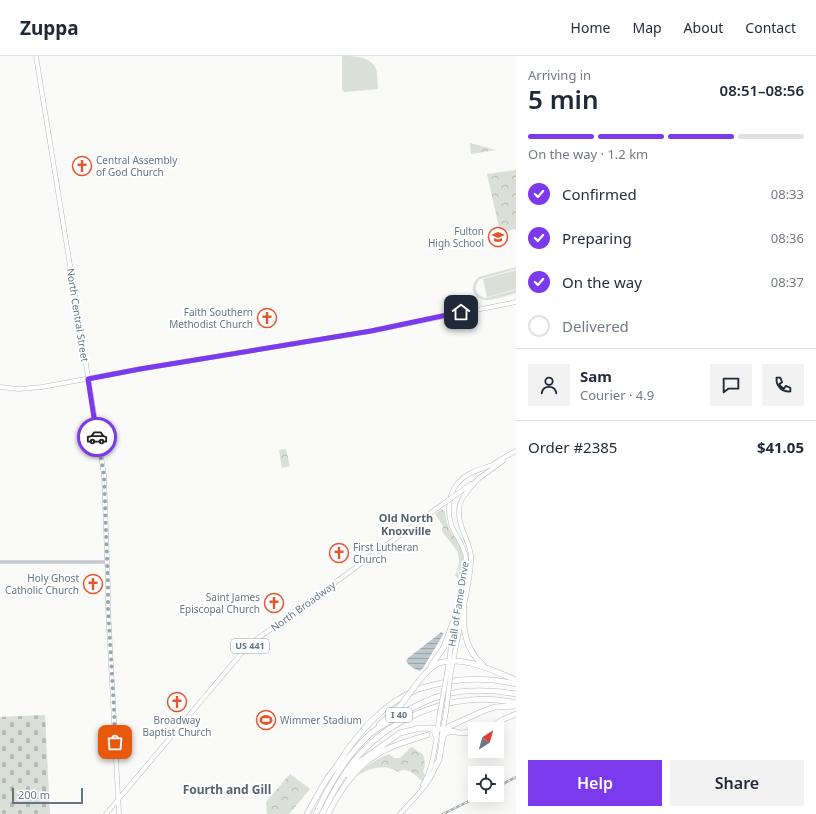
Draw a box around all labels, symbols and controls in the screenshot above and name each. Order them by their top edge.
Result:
text: Zuppa [20,15,79,41]
text: Home [571,18,610,37]
text: Map [632,18,662,37]
text: About [684,18,723,37]
text: Contact [745,18,796,37]
text: Arriving in [528,66,591,84]
text: 08:51–08:56 [720,80,804,100]
text: 5 min [528,81,599,117]
text: On the way · 1.2 km [528,145,648,163]
place label: Central Assembly of God Church [96,153,178,179]
church icon: Central Assembly of God Church [71,155,93,177]
icon: check [528,183,550,205]
text: Confirmed [562,184,637,204]
text: 08:33 [771,185,804,203]
place label: Fulton High School [428,224,484,250]
school or university icon: Fulton High School [487,226,509,248]
icon: check [528,227,550,249]
text: Preparing [562,228,632,248]
text: 08:36 [771,229,804,247]
street label: North Central Street [64,267,92,363]
icon: check [528,271,550,293]
text: On the way [562,272,642,292]
text: 08:37 [771,273,804,291]
pin [444,295,478,329]
icon: home [450,301,472,323]
place label: Faith Southern Methodist Church [169,305,253,331]
church icon: Faith Southern Methodist Church [256,307,278,329]
text: Delivered [562,316,629,336]
button: person [528,364,570,406]
button: chat [710,364,752,406]
button: phone [762,364,804,406]
text: Sam [580,366,612,386]
text: Courier · 4.9 [580,386,654,404]
courier [77,417,117,457]
icon: car [86,426,108,448]
text: Order #2385 [528,437,617,457]
text: $41.05 [757,437,804,457]
district label: Old North Knoxville [379,510,433,538]
place label: First Lutheran Church [353,540,418,566]
church icon: First Lutheran Church [328,542,350,564]
street label: Hall of Fame Drive [444,560,472,648]
place label: Holy Ghost Catholic Church [5,571,79,597]
church icon: Holy Ghost Catholic Church [82,573,104,595]
street label: North Broadway [268,577,339,634]
place label: Saint James Episcopal Church [180,590,260,616]
church icon: Saint James Episcopal Church [263,592,285,614]
road number: US 441 [231,639,269,653]
church icon: Broadway Baptist Church [166,691,188,713]
road number: I 40 [386,708,412,722]
sports icon: Wimmer Stadium [255,709,277,731]
place label: Broadway Baptist Church [142,713,212,739]
place label: Wimmer Stadium [280,713,362,727]
north arrow [468,722,504,758]
map controls [468,722,504,802]
pin [98,725,132,759]
icon: bag [104,731,126,753]
button: Help [528,760,662,806]
button: Share [670,760,804,806]
button: locate [468,766,504,802]
district label: Fourth and Gill [183,781,271,798]
scale bar [12,786,83,805]
text: 200 m [18,787,50,802]

